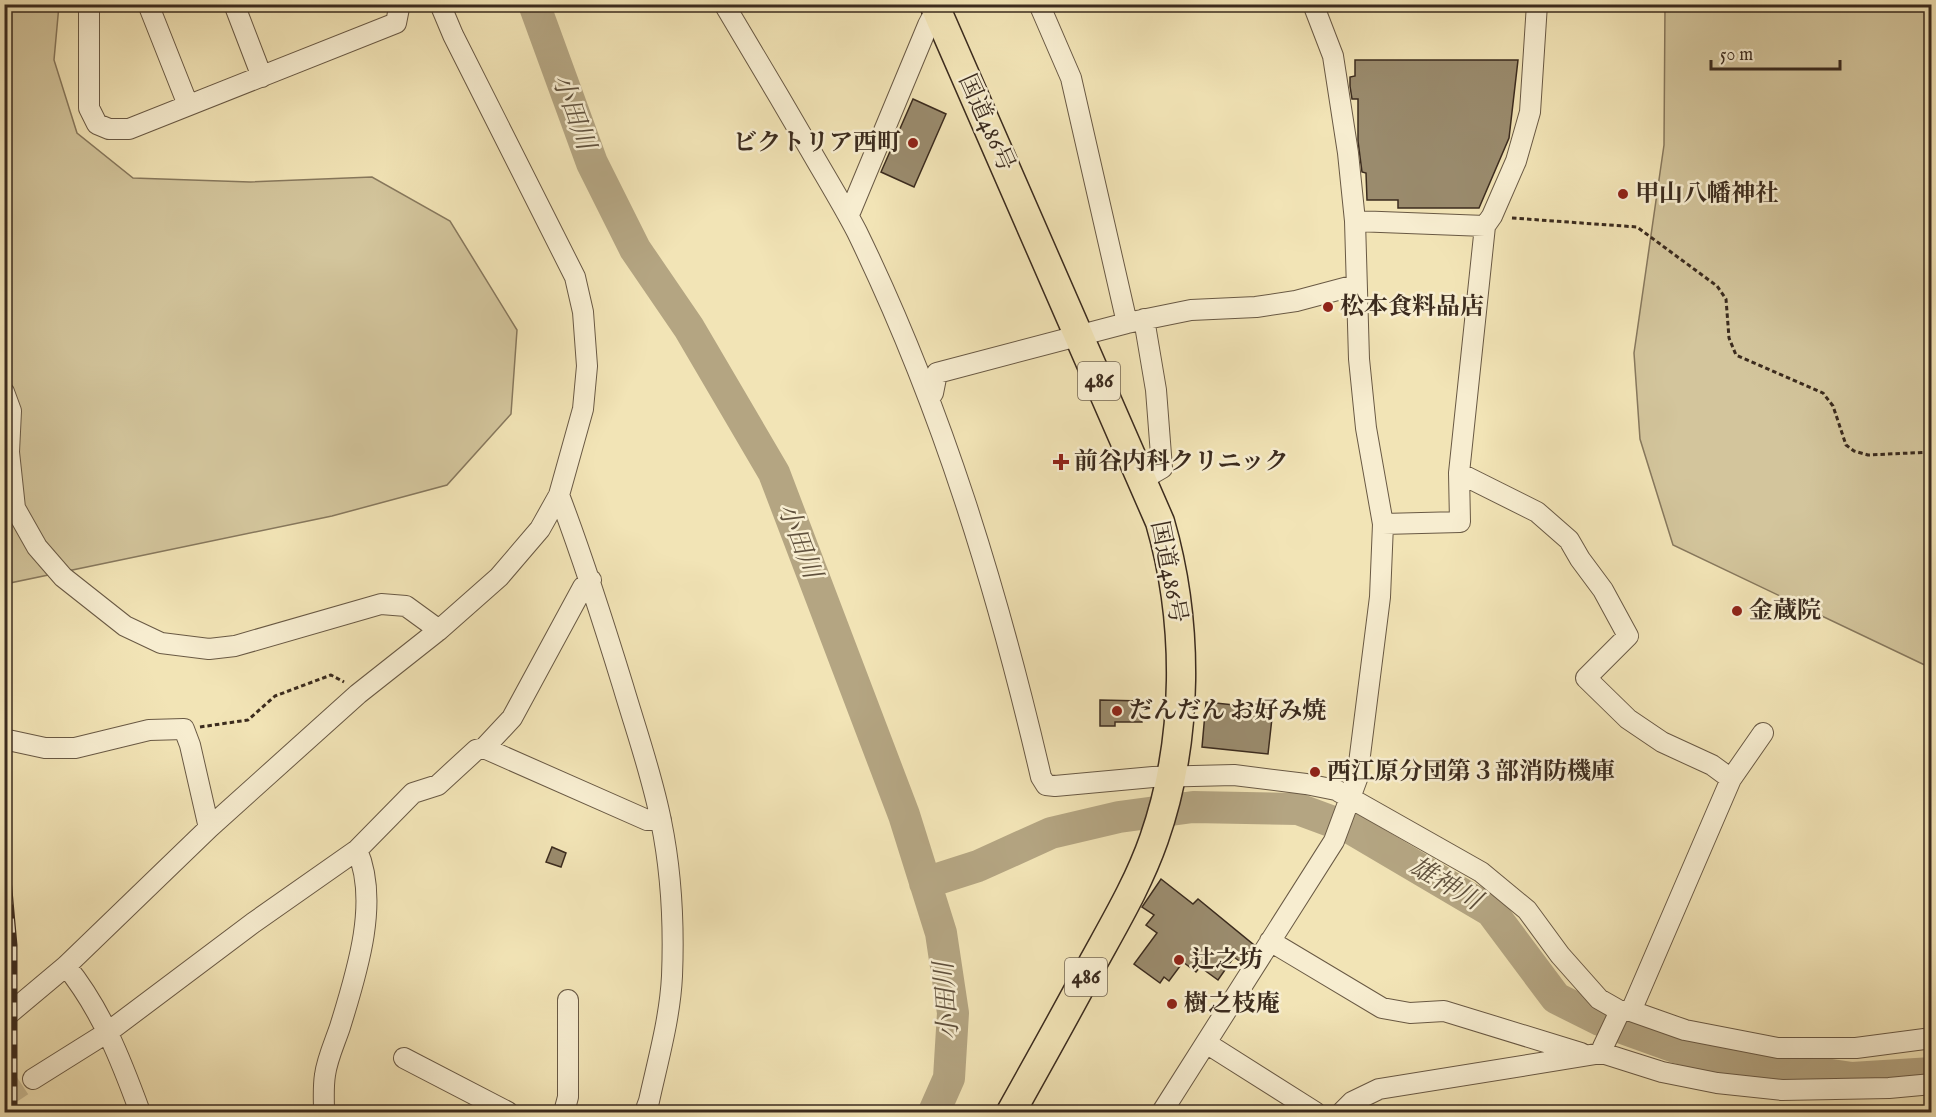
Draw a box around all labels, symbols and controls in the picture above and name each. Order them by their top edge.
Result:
scale bar [1711,33,1840,71]
text: 50 m [1720,44,1753,67]
water label: 小田川 [544,70,603,157]
street label: 国道486号 [951,70,1021,176]
place label: ビクトリア西町 [733,128,901,159]
marker: ビクトリア西町 [906,136,920,150]
place label: 甲山八幡神社 [1635,179,1779,210]
marker: 甲山八幡神社 [1616,187,1630,201]
place label: 松本食料品店 [1340,292,1484,323]
marker: 松本食料品店 [1321,300,1335,314]
road number: 486 [1078,362,1120,400]
place label: 前谷内科クリニック [1074,447,1289,478]
marker: 前谷内科クリニック [1052,453,1070,471]
water label: 小田川 [770,499,829,586]
street label: 国道486号 [1143,518,1193,626]
place label: 金蔵院 [1749,596,1821,627]
marker: 金蔵院 [1730,604,1744,618]
place label: だんだん お好み焼 [1129,696,1326,727]
marker: だんだん お好み焼 [1110,704,1124,718]
place label: 西江原分団第３部消防機庫 [1327,757,1615,788]
marker: 西江原分団第３部消防機庫 [1308,765,1322,779]
water label: 雄神川 [1403,850,1490,919]
place label: 辻之坊 [1191,945,1263,976]
marker: 辻之坊 [1172,953,1186,967]
water label: 小田川 [928,958,966,1041]
road number: 486 [1065,958,1107,996]
place label: 樹之枝庵 [1184,989,1280,1020]
marker: 樹之枝庵 [1165,997,1179,1011]

